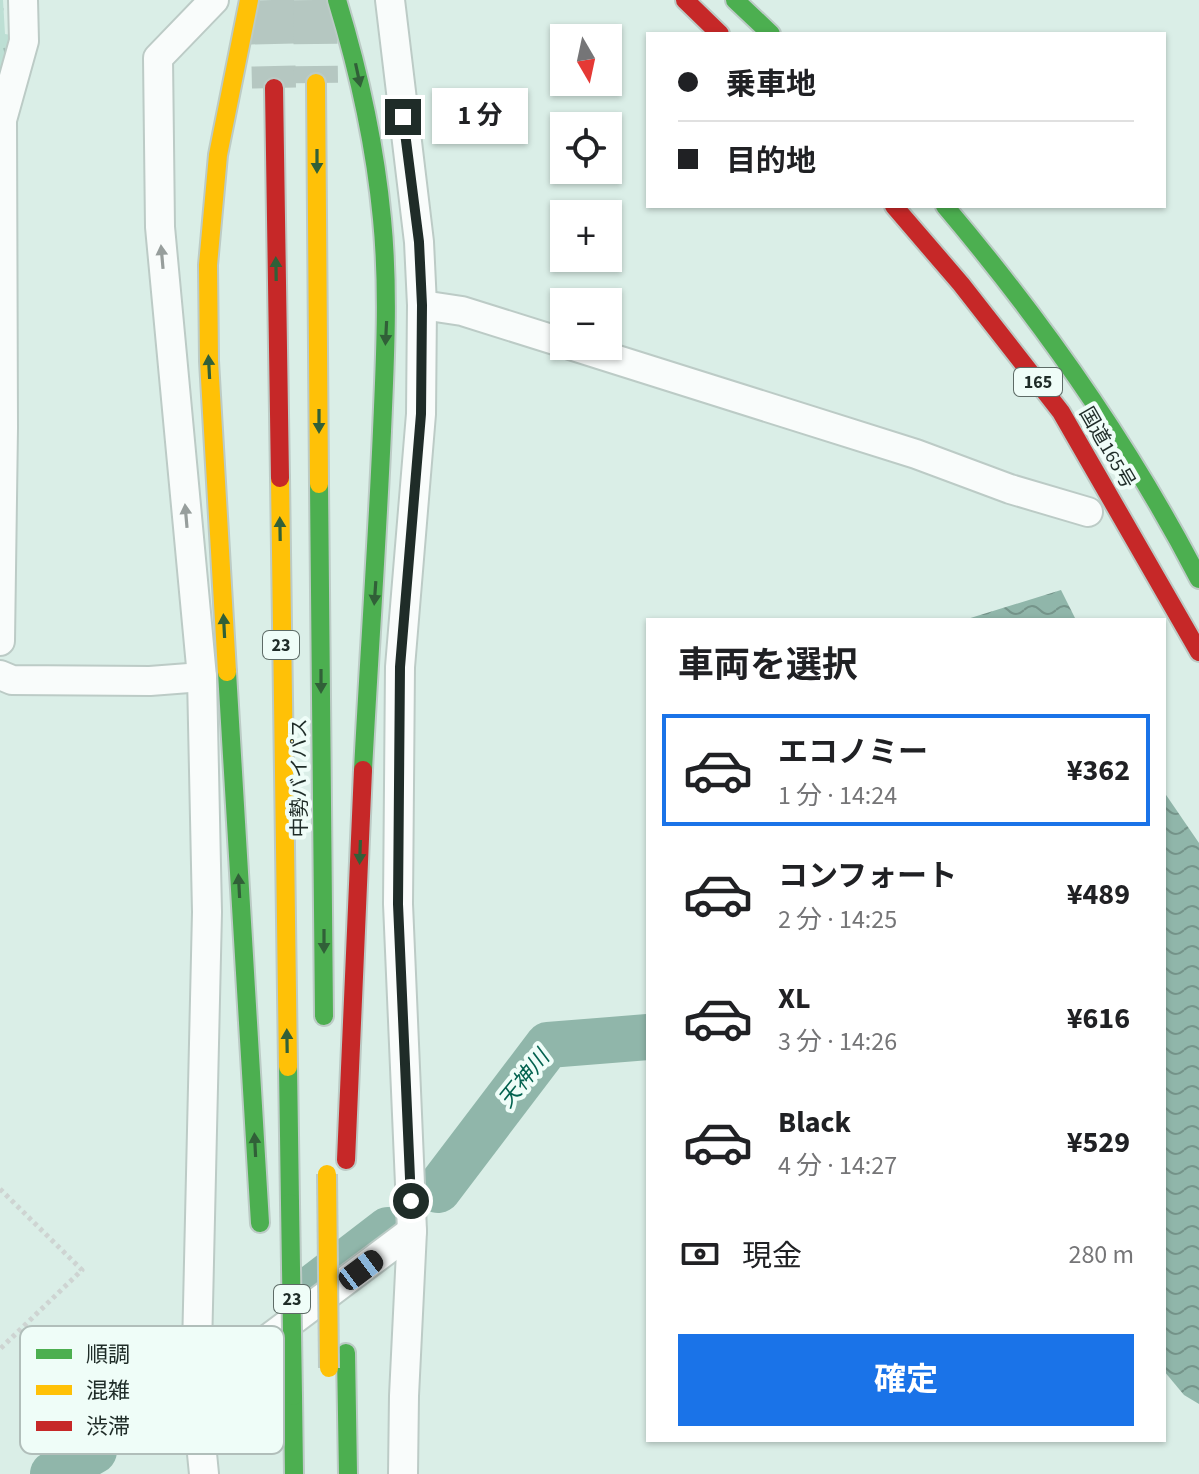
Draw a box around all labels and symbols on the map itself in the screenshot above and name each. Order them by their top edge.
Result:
north arrow [550,24,622,96]
one-way arrow [352,63,364,88]
callout: 1 分 [431,89,527,145]
route end [385,99,421,135]
one-way arrow [311,149,323,174]
one-way arrow [155,244,168,269]
one-way arrow [270,256,282,281]
one-way arrow [380,321,393,346]
one-way arrow [202,354,215,379]
road number: 165 [1014,368,1062,396]
street label: 国道165号 [1072,402,1142,494]
one-way arrow [313,409,325,434]
one-way arrow [179,503,192,528]
one-way arrow [274,516,286,541]
one-way arrow [368,581,381,606]
one-way arrow [217,613,230,638]
road number: 23 [263,631,299,659]
one-way arrow [315,669,327,694]
street label: 中勢バイパス [286,718,314,838]
one-way arrow [353,840,366,865]
one-way arrow [232,873,245,898]
one-way arrow [317,929,330,954]
one-way arrow [281,1028,293,1053]
water label: 天神川 [491,1042,558,1115]
one-way arrow [248,1132,261,1157]
route start [393,1183,429,1219]
car [335,1246,387,1294]
road number: 23 [274,1285,310,1313]
legend [20,1326,284,1454]
text: 順調 [86,1339,130,1371]
text: 混雑 [86,1375,130,1407]
text: 渋滞 [86,1411,130,1443]

